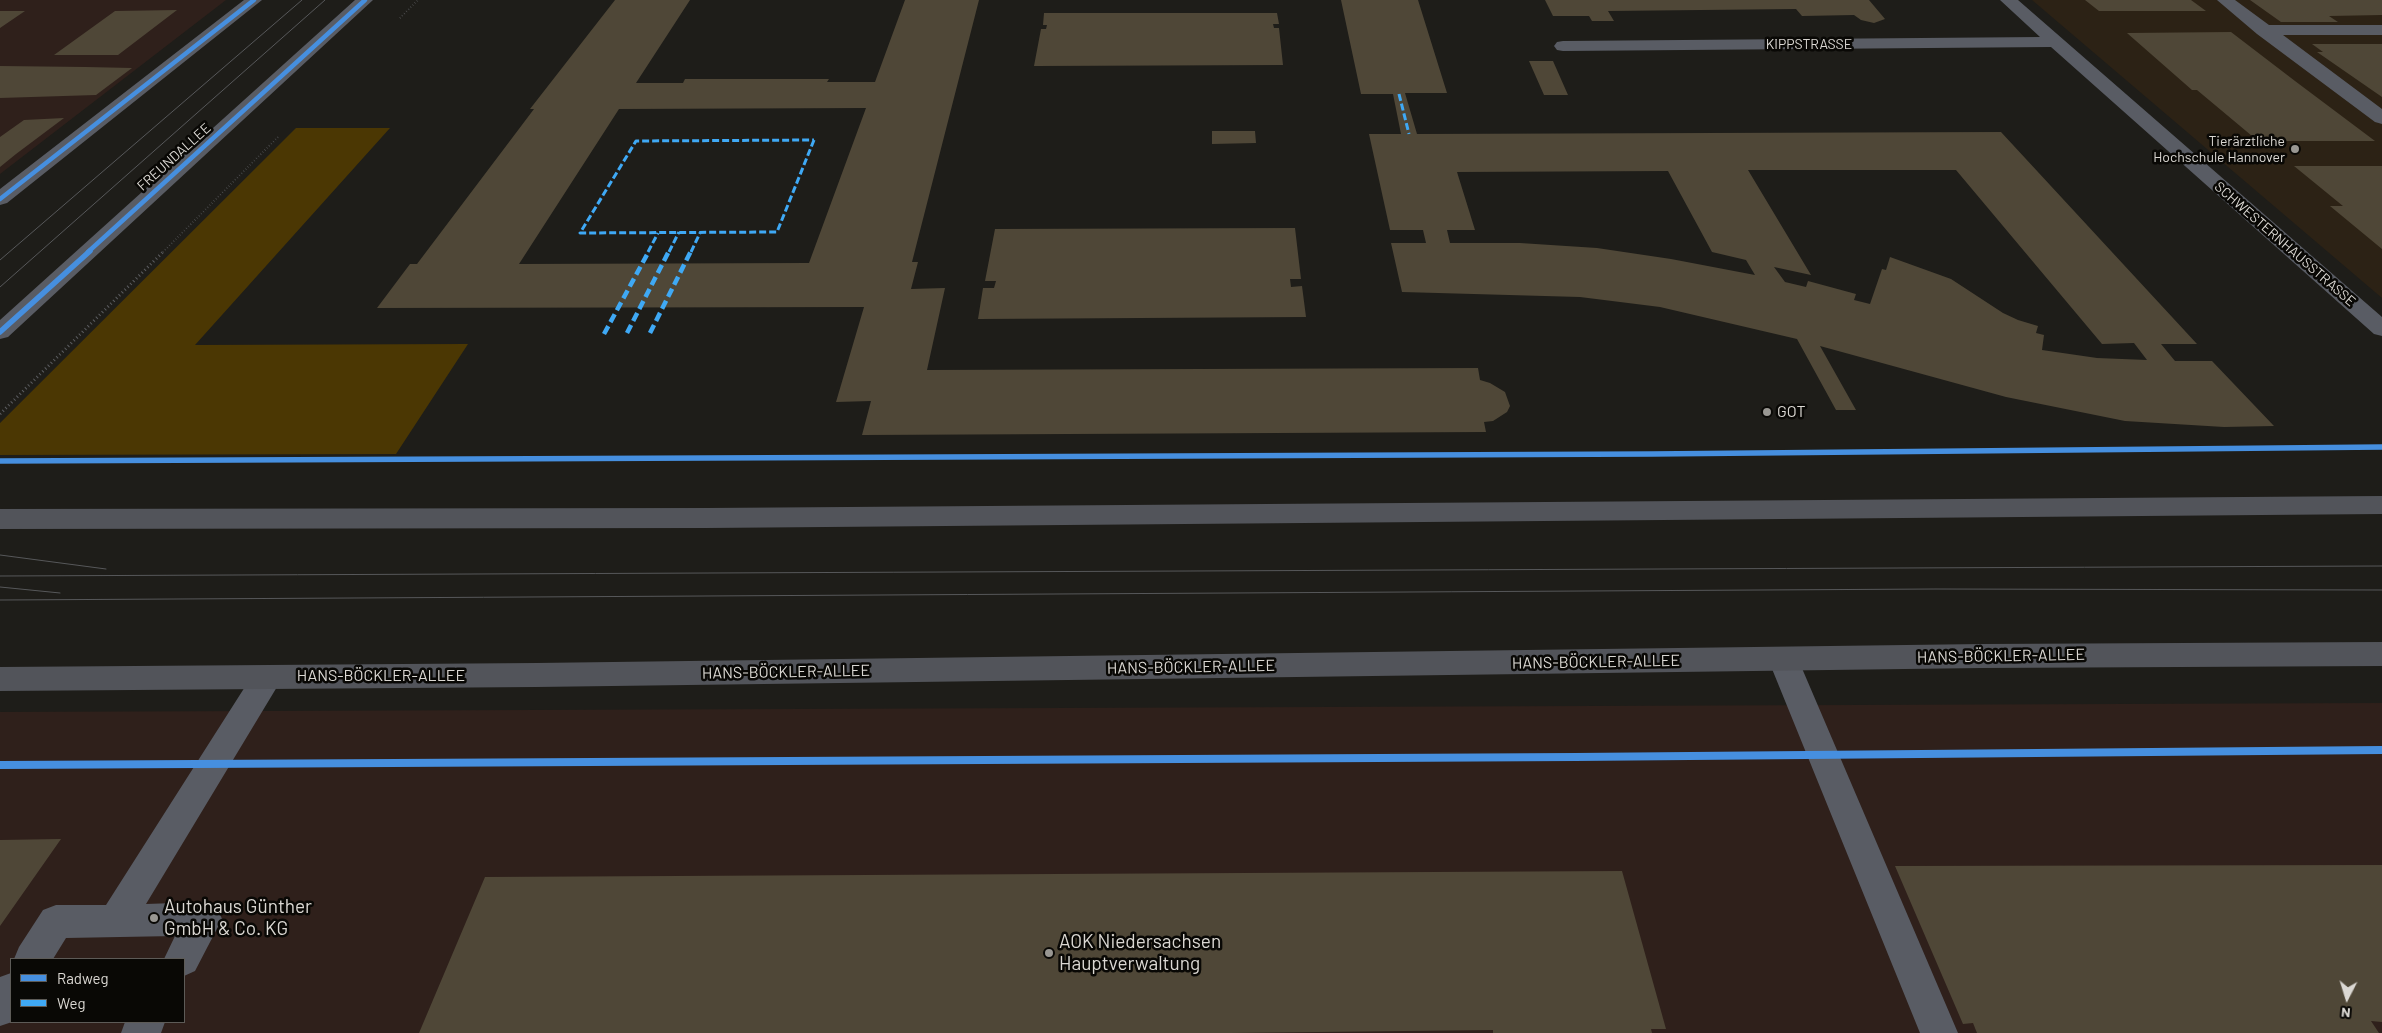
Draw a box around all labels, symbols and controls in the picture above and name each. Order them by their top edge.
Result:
street label: KIPPSTRASSE [1766,36,1852,52]
street label: FREUNDALLEE [134,120,214,194]
place label: Tierärztliche Hochschule Hannover [2153,133,2285,166]
marker: Tierärztliche Hochschule Hannover [2289,143,2301,155]
street label: SCHWESTERNHAUSSTRASSE [2211,178,2359,310]
place label: GOT [1777,402,1806,422]
marker: GOT [1761,406,1773,418]
street label: HANS-BÖCKLER-ALLEE [1917,645,2085,667]
street label: HANS-BÖCKLER-ALLEE [1512,651,1680,673]
street label: HANS-BÖCKLER-ALLEE [1107,656,1275,678]
street label: HANS-BÖCKLER-ALLEE [702,661,870,683]
street label: HANS-BÖCKLER-ALLEE [297,666,465,686]
place label: Autohaus Günther GmbH & Co. KG [164,896,312,940]
marker: Autohaus Günther GmbH & Co. KG [148,912,160,924]
place label: AOK Niedersachsen Hauptverwaltung [1059,931,1221,975]
marker: AOK Niedersachsen Hauptverwaltung [1043,947,1055,959]
legend [10,958,185,1023]
text: Radweg [57,969,109,987]
north arrow [2322,973,2372,1023]
text: Weg [57,994,85,1012]
text: N [2340,1005,2351,1022]

